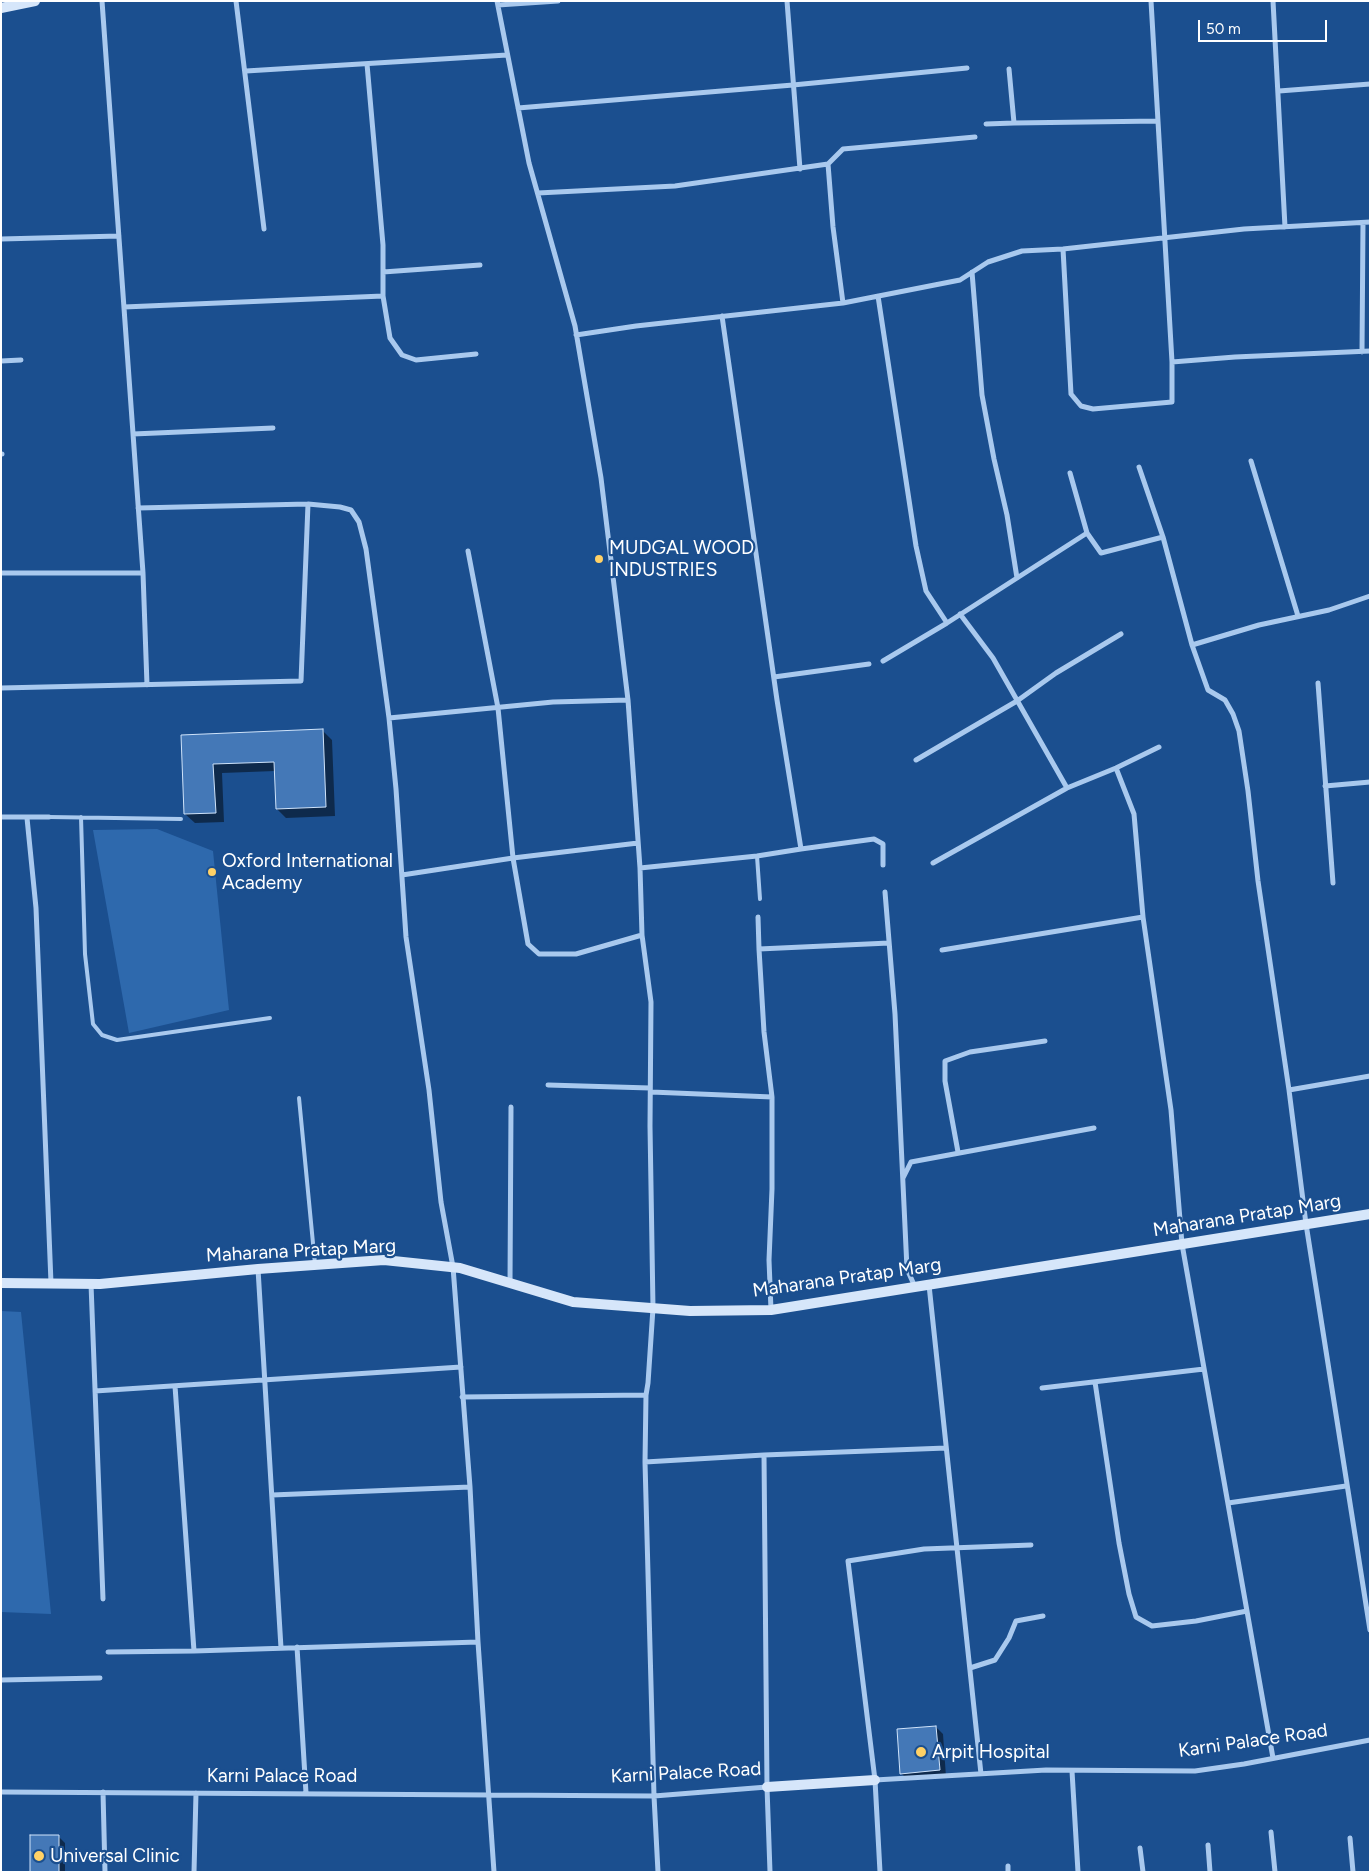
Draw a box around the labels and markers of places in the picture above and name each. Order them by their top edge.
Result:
place label: MUDGAL WOOD INDUSTRIES [609,537,754,581]
marker: MUDGAL WOOD INDUSTRIES [593,553,605,565]
place label: Oxford International Academy [222,850,393,894]
marker: Oxford International Academy [206,866,218,878]
place label: Arpit Hospital [932,1741,1050,1763]
marker: Arpit Hospital [914,1745,928,1759]
place label: Universal Clinic [50,1845,180,1867]
marker: Universal Clinic [32,1849,46,1863]

